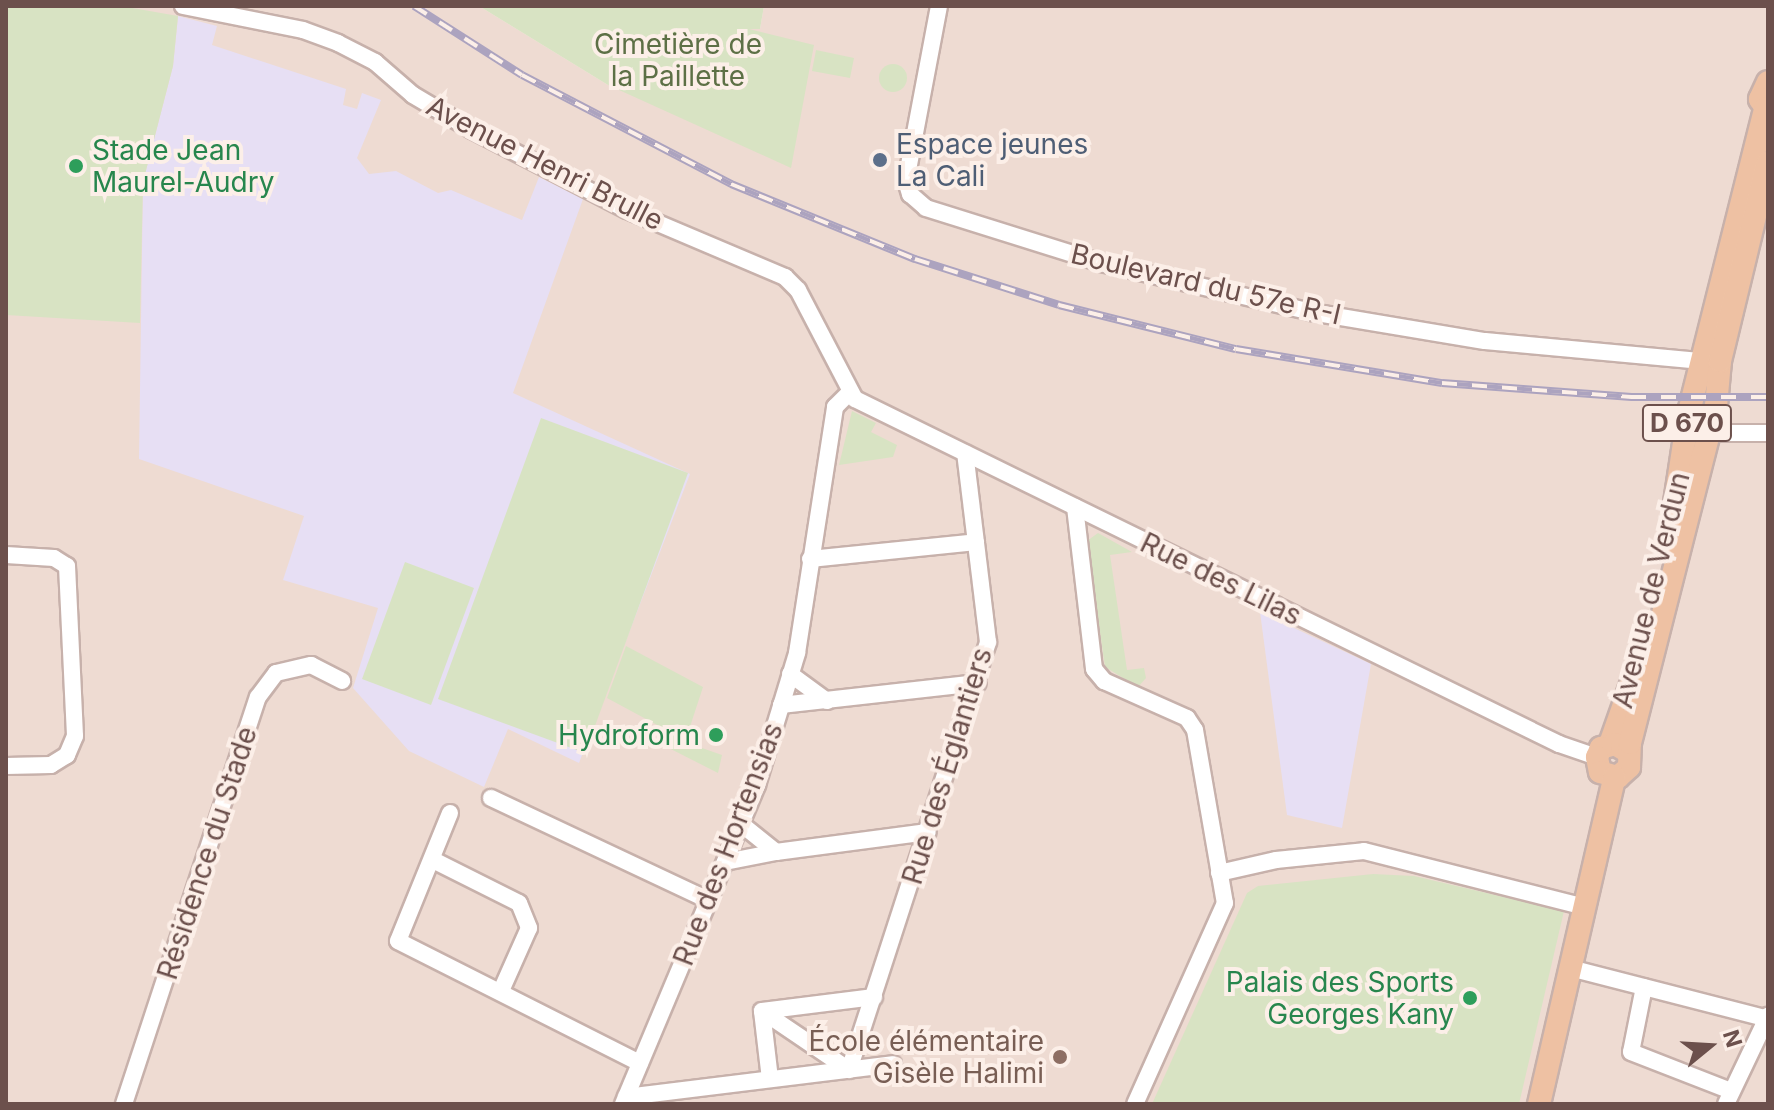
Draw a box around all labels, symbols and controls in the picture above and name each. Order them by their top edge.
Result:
park label: Cimetière de la Paillette [594,27,762,93]
street label: Avenue Henri Brulle [421,89,669,237]
place label: Espace jeunes La Cali [896,127,1088,193]
place label: Stade Jean Maurel-Audry [92,133,274,199]
marker: Espace jeunes La Cali [871,151,889,169]
marker: Stade Jean Maurel-Audry [67,157,85,175]
street label: Boulevard du 57e R-I [1068,237,1344,331]
road number: D 670 [1641,401,1733,445]
street label: Avenue de Verdun [1605,468,1697,712]
street label: Rue des Lilas [1135,526,1307,632]
street label: Rue des Églantiers [895,644,999,888]
place label: Hydroform [558,718,700,752]
street label: Rue des Hortensias [666,718,790,970]
street label: Résidence du Stade [150,722,264,984]
marker: Hydroform [707,726,725,744]
place label: Palais des Sports Georges Kany [1226,965,1454,1031]
marker: Palais des Sports Georges Kany [1461,989,1479,1007]
north arrow [1670,1006,1750,1086]
place label: École élémentaire Gisèle Halimi [808,1024,1044,1090]
text: N [1718,1027,1748,1051]
marker: École élémentaire Gisèle Halimi [1051,1048,1069,1066]

